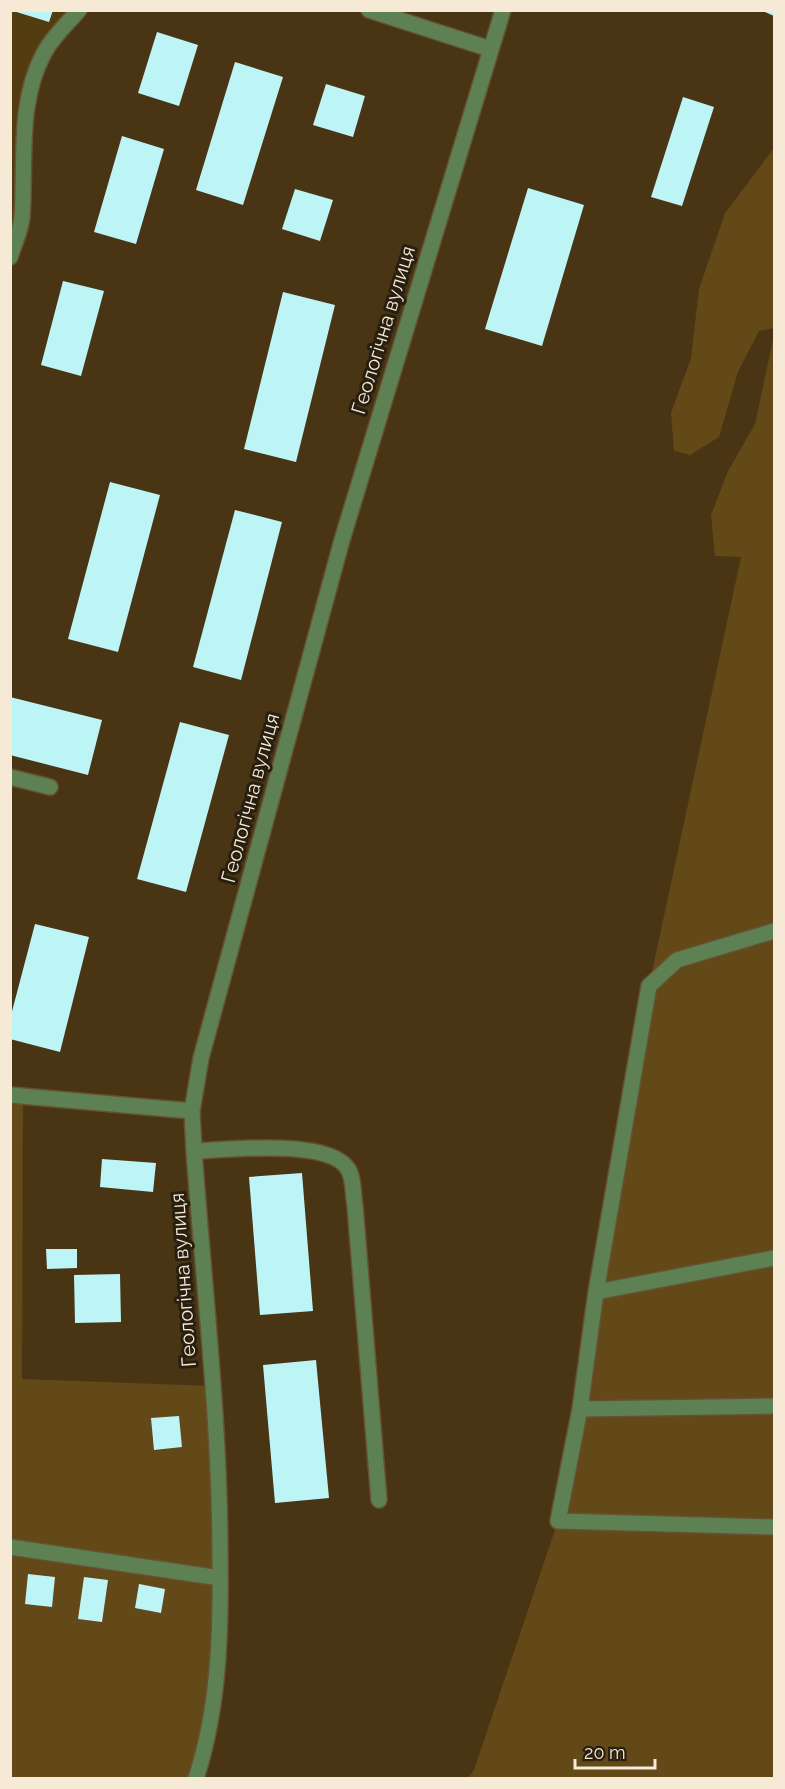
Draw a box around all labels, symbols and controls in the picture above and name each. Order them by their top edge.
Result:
street label: Геологічна вулиця [346,243,420,417]
street label: Геологічна вулиця [216,711,284,885]
street label: Геологічна вулиця [165,1192,201,1368]
scale bar [575,1732,654,1770]
text: 20 m [584,1742,626,1763]

